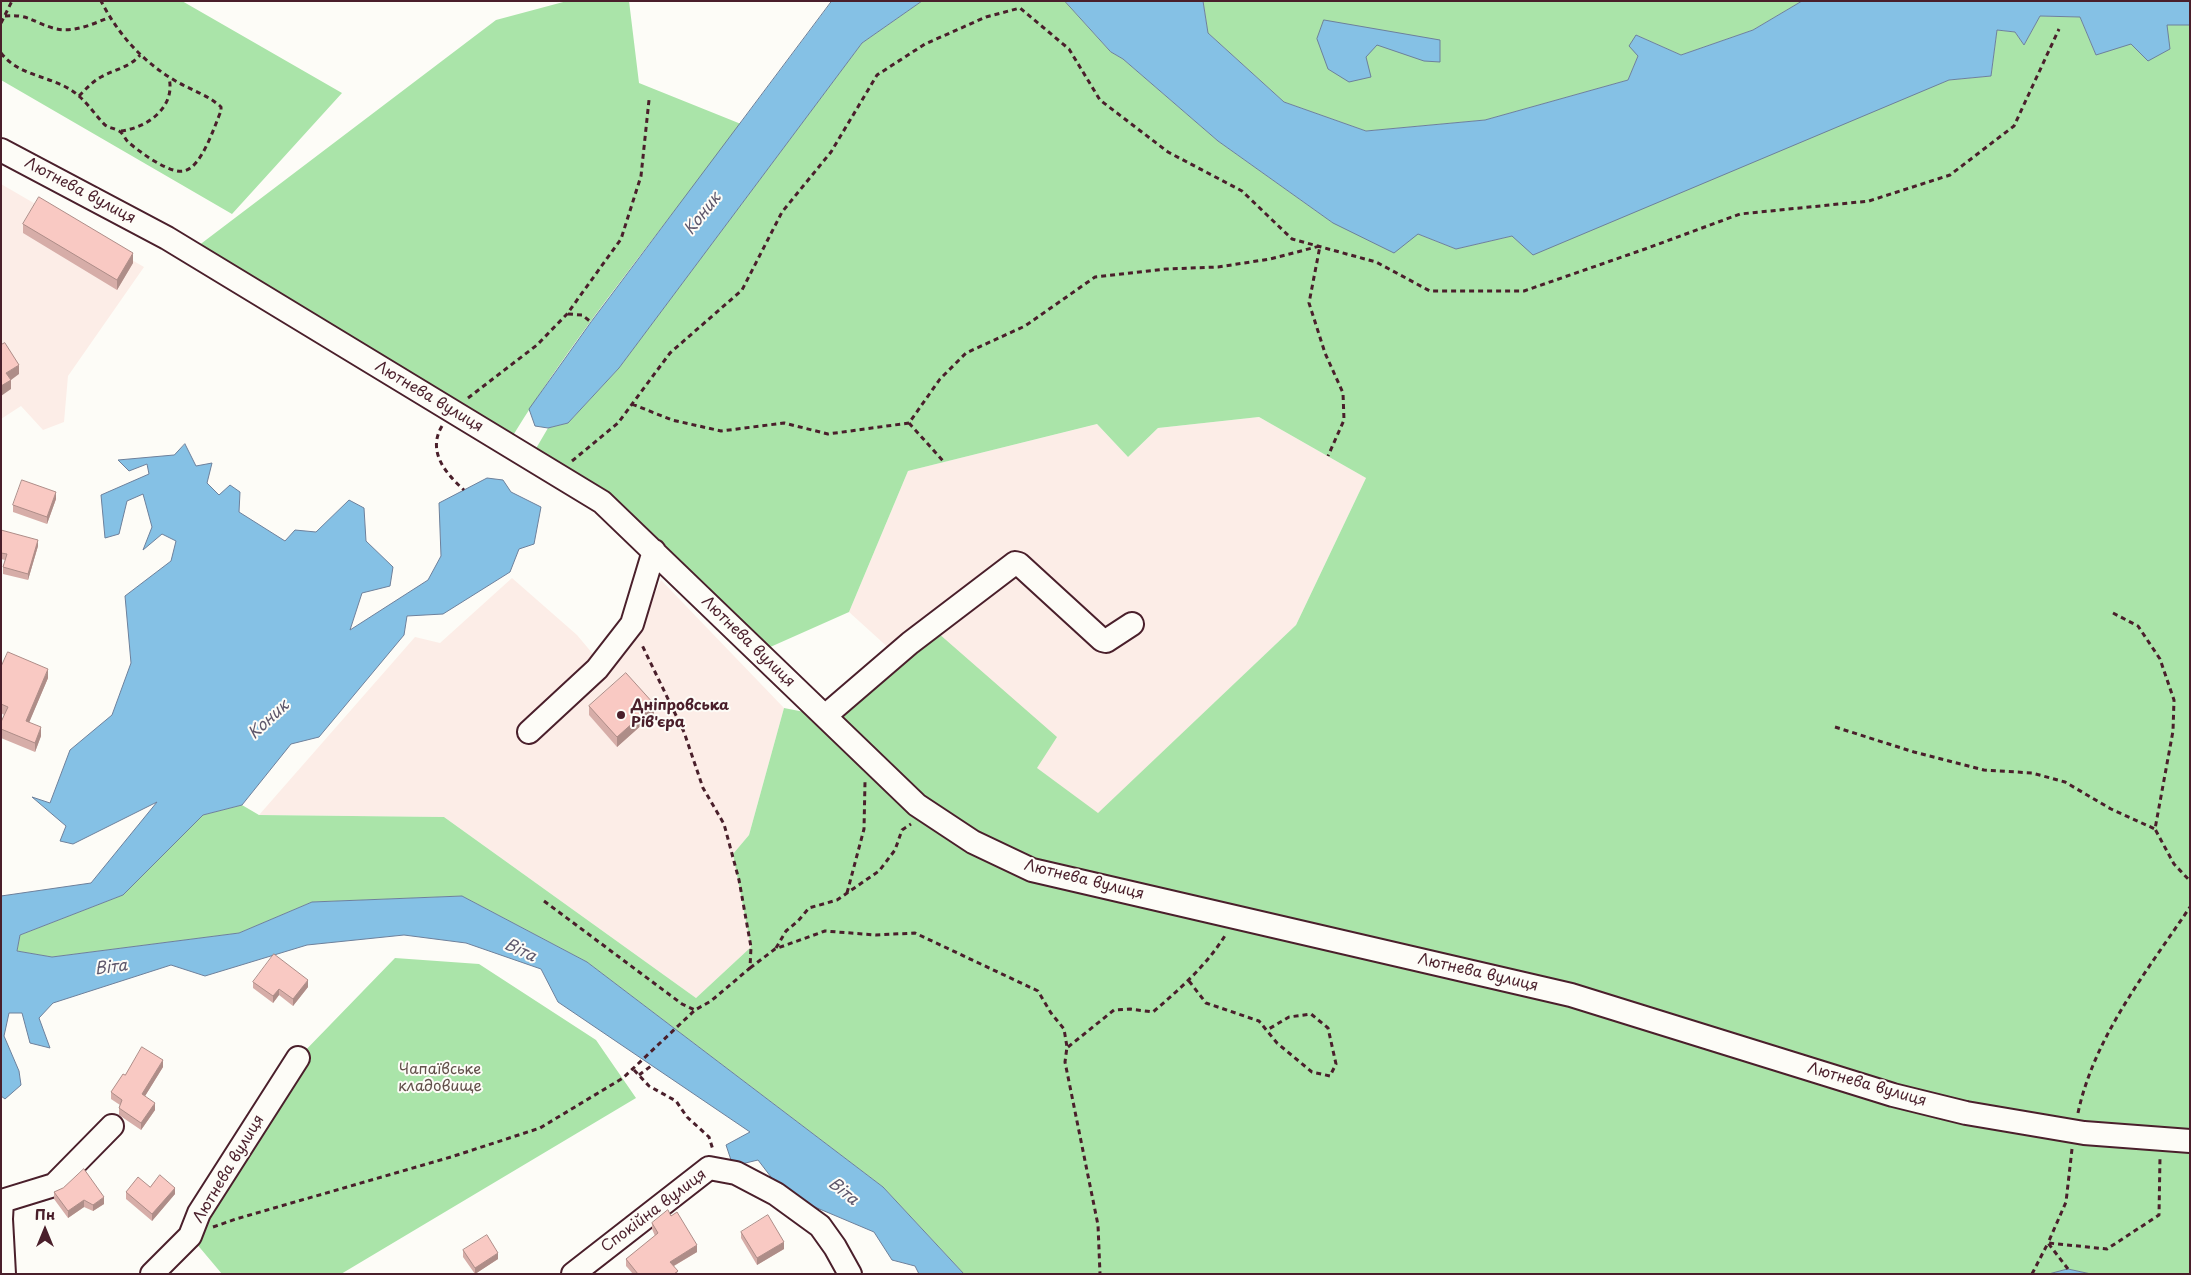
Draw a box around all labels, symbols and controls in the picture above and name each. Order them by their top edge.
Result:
street label: Лютнева вулиця [22,154,138,228]
water label: Коник [681,189,725,239]
street label: Лютнева вулиця [372,358,486,436]
street label: Лютнева вулиця [698,593,798,691]
water label: Коник [245,697,293,743]
place label: Дніпровська Рів'єра [631,697,729,732]
marker: Дніпровська Рів'єра [615,709,627,721]
street label: Лютнева вулиця [1022,856,1146,904]
water label: Віта [501,935,539,967]
street label: Лютнева вулиця [1416,950,1540,996]
water label: Віта [94,956,128,980]
street label: Лютнева вулиця [1805,1059,1929,1111]
park label: Чапаївське кладовище [398,1061,482,1096]
street label: Лютнева вулиця [190,1112,268,1226]
street label: Спокійна вулиця [598,1166,710,1256]
water label: Віта [824,1174,862,1210]
text: Пн [35,1204,55,1225]
north arrow [20,1205,70,1255]

